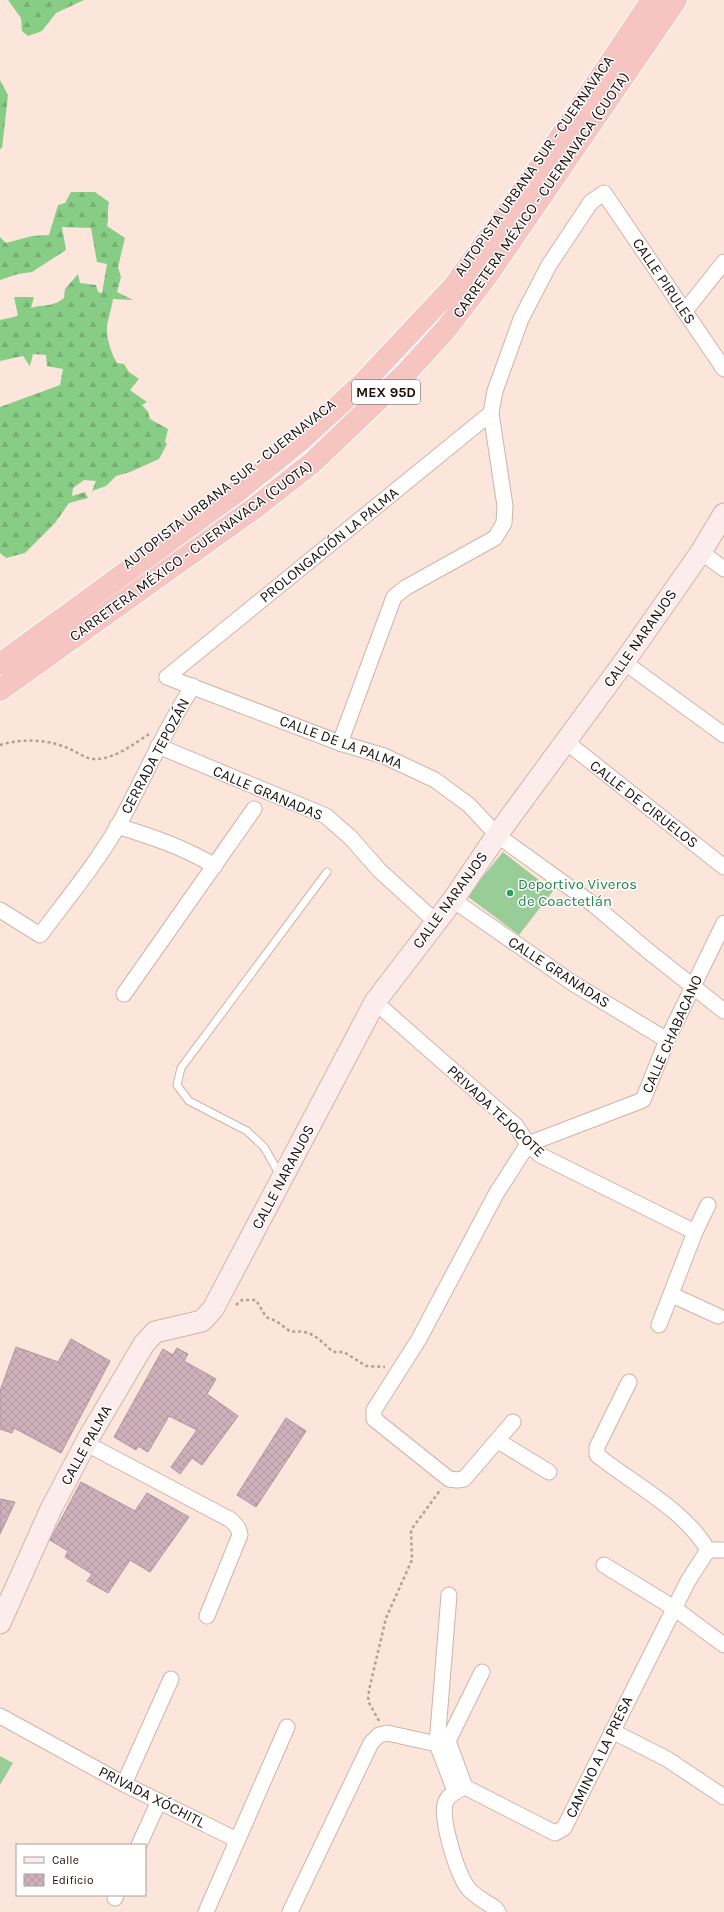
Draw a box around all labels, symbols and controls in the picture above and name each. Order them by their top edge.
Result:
street label: AUTOPISTA URBANA SUR - CUERNAVACA [450,52,618,280]
street label: CARRETERA MÉXICO - CUERNAVACA (CUOTA) [449,69,633,321]
street label: CALLE PIRULES [629,235,699,327]
road number: MEX 95D [352,380,420,404]
street label: AUTOPISTA URBANA SUR - CUERNAVACA [119,395,339,573]
street label: CARRETERA MÉXICO - CUERNAVACA (CUOTA) [66,457,316,645]
street label: PROLONGACIÓN LA PALMA [256,483,402,606]
street label: CALLE NARANJOS [599,585,681,691]
street label: CERRADA TEPOZÁN [117,695,193,817]
street label: CALLE DE LA PALMA [277,711,405,773]
street label: CALLE DE CIRUELOS [586,756,702,852]
street label: CALLE GRANADAS [210,762,326,824]
street label: CALLE NARANJOS [409,848,491,952]
place label: Deportivo Viveros de Coactetlán [518,875,637,910]
marker: Deportivo Viveros de Coactetlán [505,888,515,898]
street label: CALLE GRANADAS [505,932,613,1012]
street label: CALLE CHABACANO [638,972,706,1096]
street label: PRIVADA TEJOCOTE [443,1061,549,1161]
street label: CALLE NARANJOS [248,1122,318,1232]
street label: CALLE PALMA [57,1402,116,1488]
street label: CAMINO A LA PRESA [562,1693,636,1821]
street label: PRIVADA XÓCHITL [96,1762,208,1832]
legend [16,1844,146,1896]
text: Calle [52,1853,79,1867]
text: Edificio [52,1873,93,1887]

